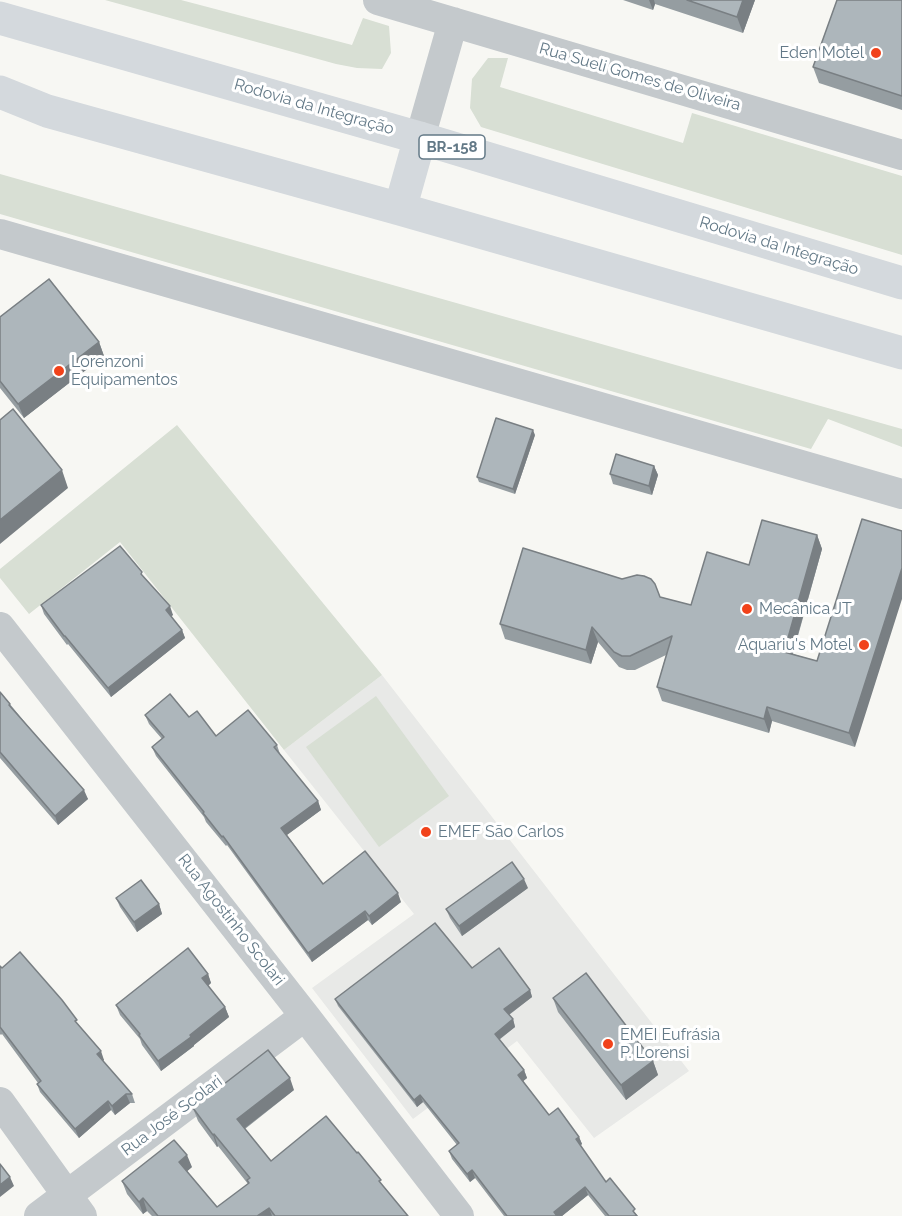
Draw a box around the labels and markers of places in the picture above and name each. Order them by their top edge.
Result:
place label: Eden Motel [779,43,864,63]
marker: Eden Motel [869,46,883,60]
place label: Lorenzoni Equipamentos [71,352,178,390]
marker: Lorenzoni Equipamentos [52,364,66,378]
place label: Mecânica JT [759,599,852,619]
marker: Mecânica JT [740,602,754,616]
place label: Aquariu's Motel [738,635,852,655]
marker: Aquariu's Motel [857,638,871,652]
place label: EMEF São Carlos [438,822,564,842]
marker: EMEF São Carlos [419,825,433,839]
place label: EMEI Eufrásia P. Lorensi [620,1025,720,1063]
marker: EMEI Eufrásia P. Lorensi [601,1037,615,1051]

